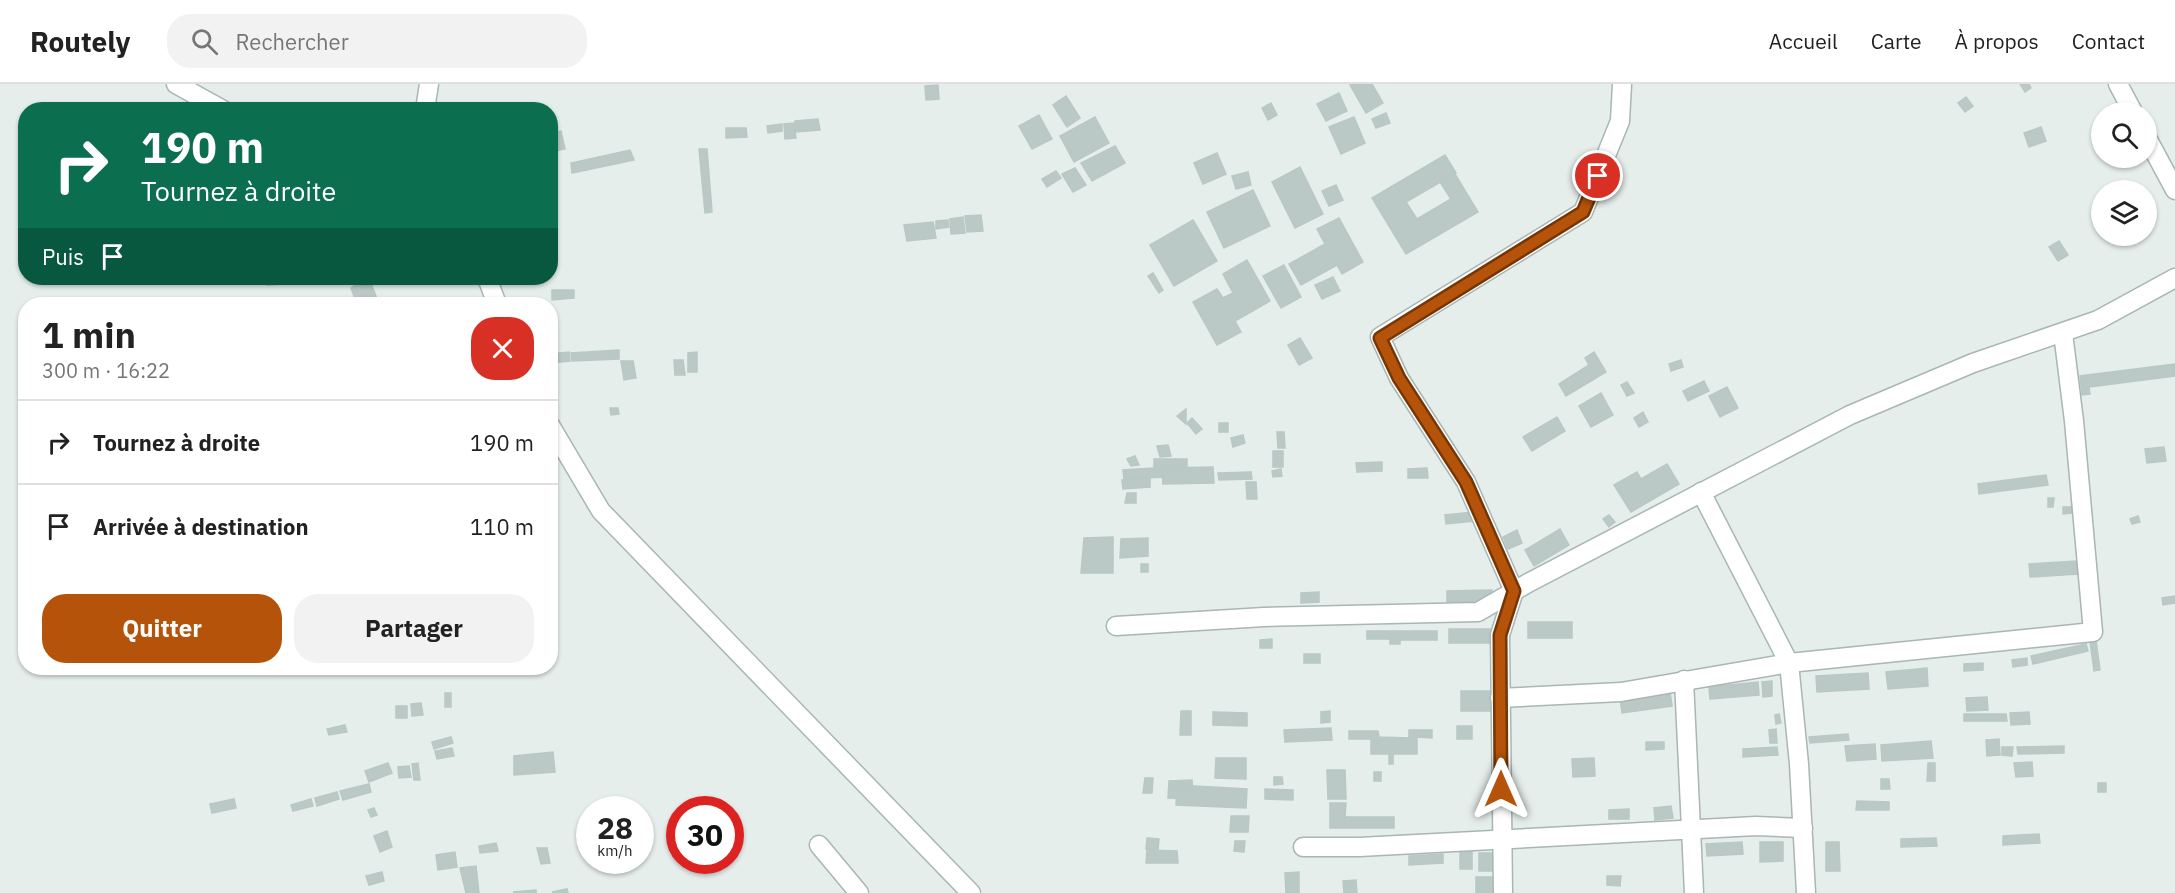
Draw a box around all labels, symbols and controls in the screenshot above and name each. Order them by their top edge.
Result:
search box [167,14,587,68]
text: Routely [30,23,131,60]
icon: search [188,25,221,58]
text: Rechercher [236,27,349,56]
text: Accueil [1769,27,1838,55]
text: Carte [1871,27,1922,55]
text: À propos [1955,27,2039,55]
text: Contact [2072,27,2145,55]
map controls [2091,102,2157,246]
button: search [2091,102,2157,168]
text: 190 m [141,120,264,175]
icon: right [42,126,120,204]
pin [1572,150,1623,201]
icon: arrive [1581,159,1614,192]
text: Tournez à droite [141,173,336,208]
button: layers [2091,180,2157,246]
icon: arrive [96,240,129,273]
text: Puis [42,242,84,271]
text: 1 min [42,311,136,358]
button: close [471,317,534,380]
text: 300 m · 16:22 [42,357,170,384]
icon: right [42,426,75,459]
text: Tournez à droite [93,428,260,457]
text: 190 m [470,428,534,457]
icon: arrive [42,510,75,543]
text: Arrivée à destination [93,512,309,541]
text: 110 m [470,512,534,541]
button: Quitter [42,594,282,663]
button: Partager [294,594,534,663]
position arrow [1469,757,1533,821]
speed limit sign: 30 [666,796,744,874]
text: 28 [597,808,633,847]
text: km/h [597,841,633,860]

